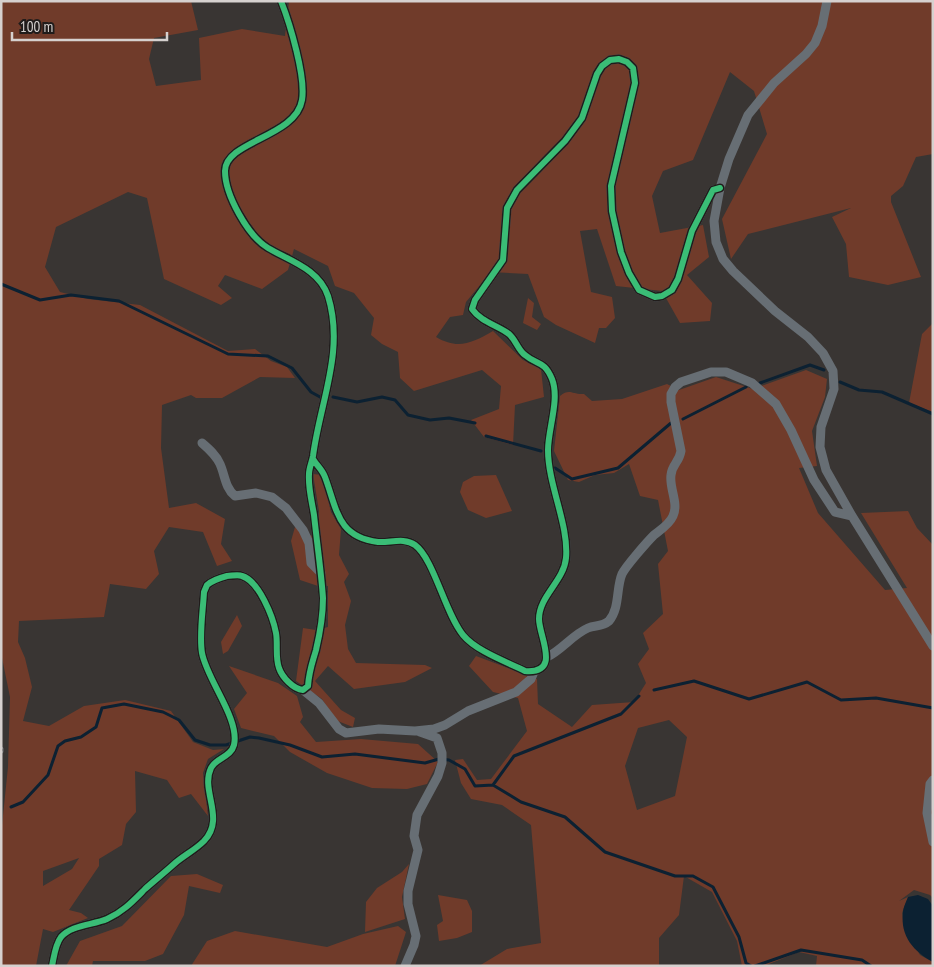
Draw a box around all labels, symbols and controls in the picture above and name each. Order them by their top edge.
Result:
scale bar [12,10,168,42]
text: 100 m [20,17,53,36]

